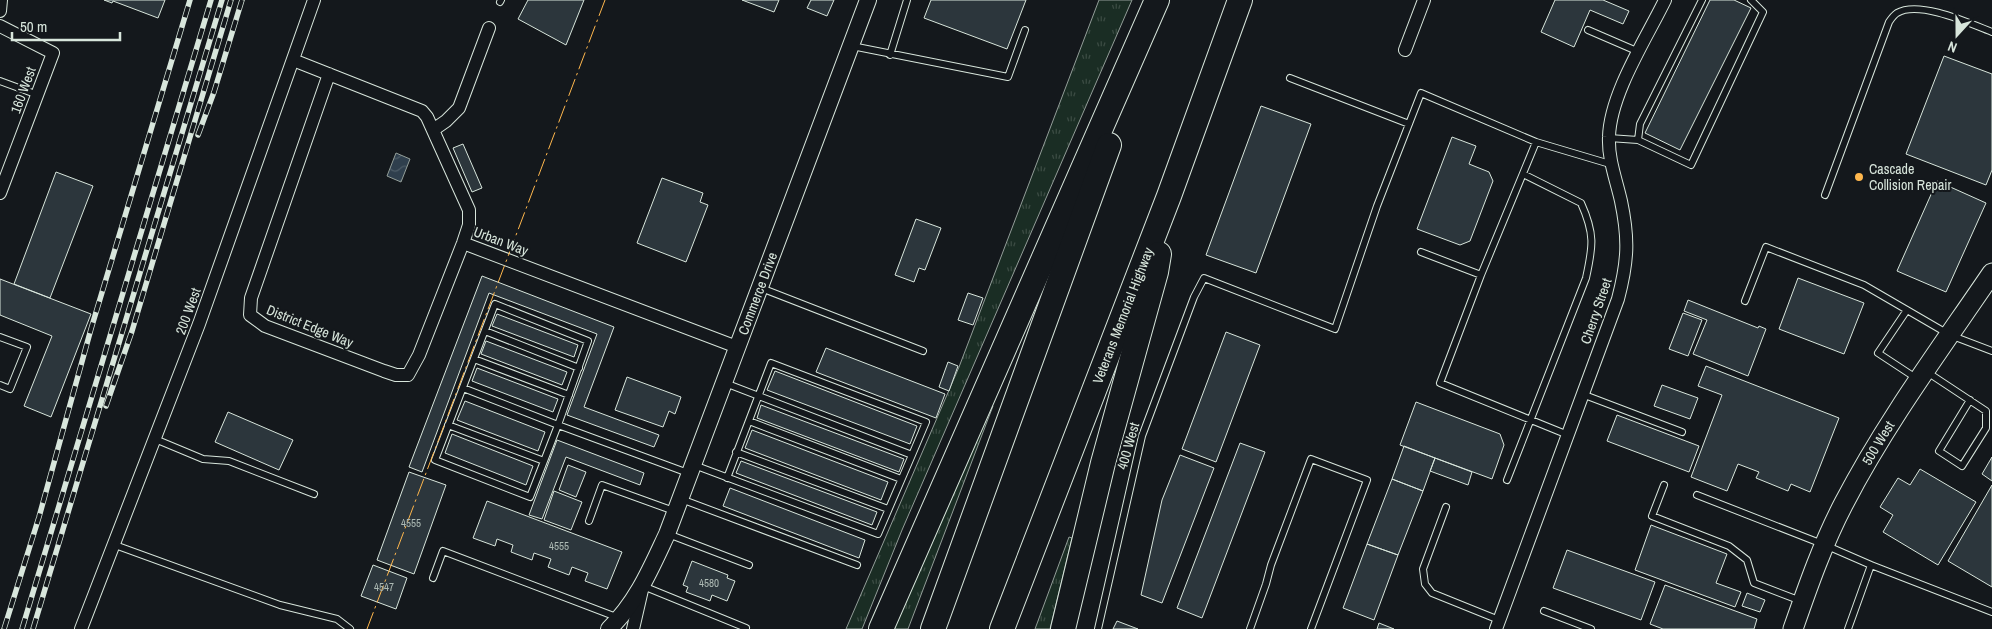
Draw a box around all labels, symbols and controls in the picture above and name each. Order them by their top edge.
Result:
scale bar [12,10,120,42]
north arrow [1932,10,1982,60]
text: 50 m [20,16,47,37]
text: N [1945,37,1959,57]
street label: 160 West [6,64,40,116]
place label: Cascade Collision Repair [1869,160,1951,194]
marker: Cascade Collision Repair [1853,171,1865,183]
street label: Urban Way [471,222,531,260]
street label: Veterans Memorial Highway [1089,245,1157,386]
street label: Commerce Drive [734,250,781,337]
street label: Cherry Street [1576,276,1616,346]
street label: 200 West [171,285,205,337]
street label: District Edge Way [264,300,356,352]
street label: 500 West [1858,418,1898,468]
street label: 400 West [1113,420,1143,472]
house number: 4555 [401,516,421,530]
house number: 4555 [549,539,569,553]
house number: 4580 [699,576,719,590]
house number: 4547 [374,580,394,594]

